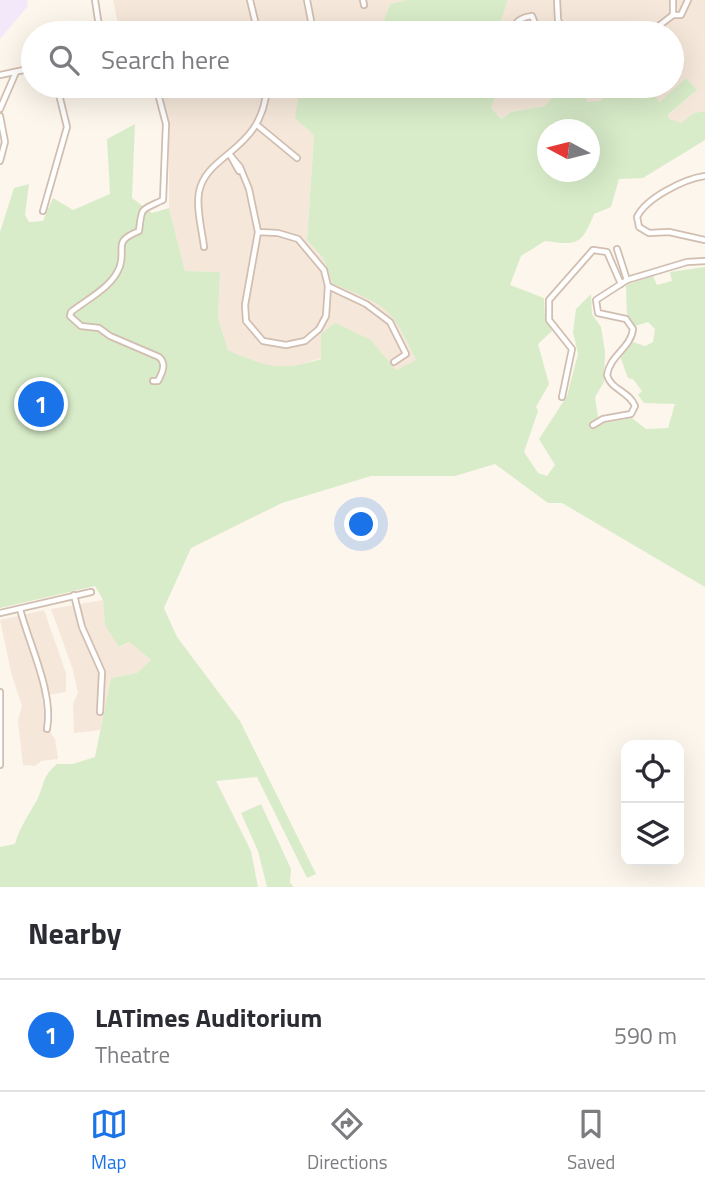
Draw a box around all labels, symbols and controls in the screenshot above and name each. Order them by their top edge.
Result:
search box [21,21,684,98]
text: Search here [101,40,230,79]
icon: search [45,41,83,79]
north arrow [537,119,600,182]
pin: 1 [18,378,64,430]
your location [344,507,378,541]
map controls [621,740,684,866]
button: locate [621,740,684,803]
button: layers [621,803,684,866]
text: Nearby [28,910,121,956]
text: LATimes Auditorium [95,998,322,1037]
text: 1 [45,1018,57,1053]
text: 590 m [614,1018,677,1053]
text: Theatre [95,1037,170,1072]
tab: Map [90,1105,128,1176]
tab: Directions [307,1105,388,1176]
tab: Saved [567,1105,615,1176]

